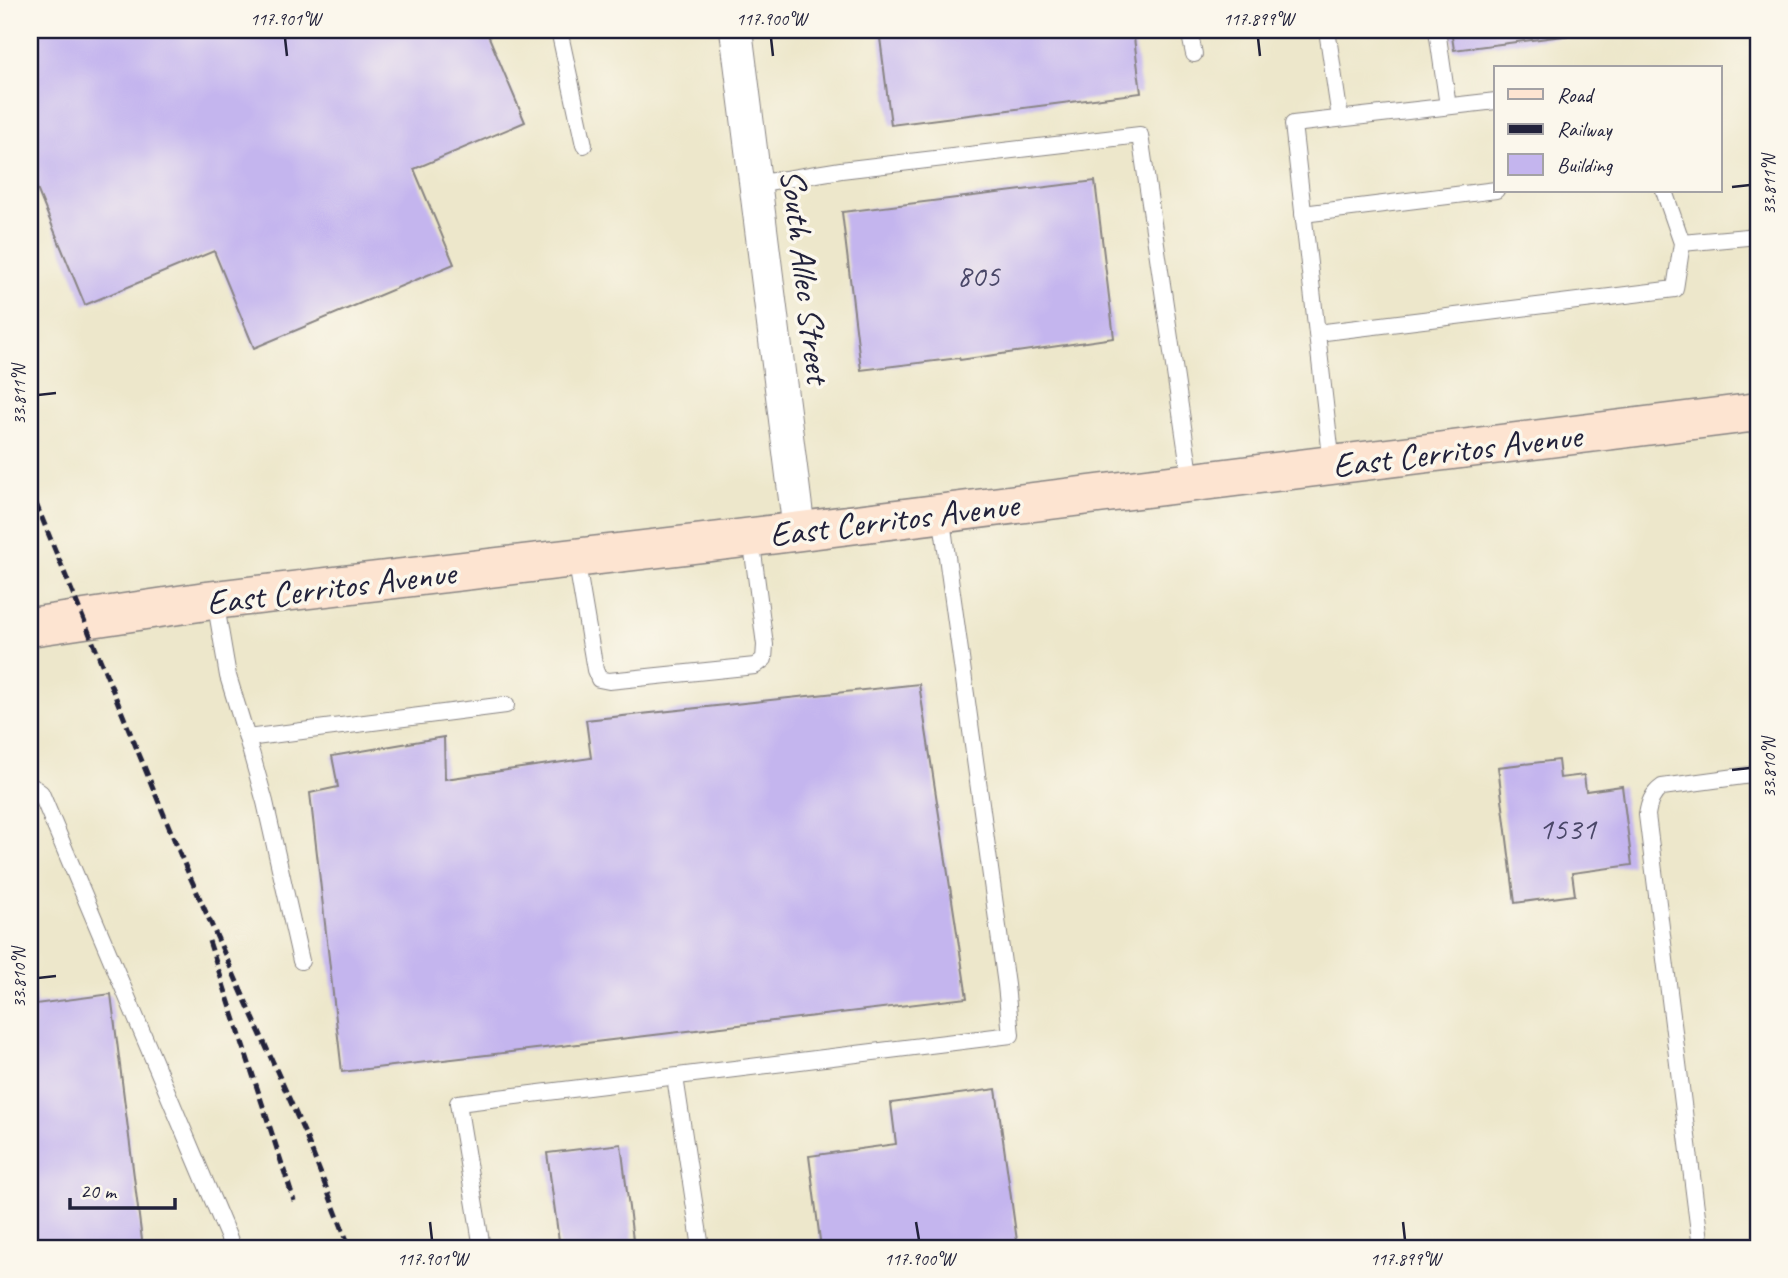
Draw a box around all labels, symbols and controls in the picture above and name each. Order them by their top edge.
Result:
text: 117.901°W [250,8,323,30]
text: 117.900°W [736,8,809,30]
text: 117.899°W [1223,8,1296,30]
legend [1494,66,1722,192]
text: Road [1557,82,1596,108]
text: Railway [1557,116,1613,142]
text: Building [1557,152,1614,178]
text: 33.811°N [1758,152,1780,215]
street label: South Allec Street [770,167,841,389]
house number: 805 [956,255,1001,296]
text: 33.811°N [8,362,30,425]
street label: East Cerritos Avenue [1330,413,1587,488]
street label: East Cerritos Avenue [767,482,1024,557]
street label: East Cerritos Avenue [204,550,461,625]
text: 33.810°N [1758,735,1780,798]
house number: 1531 [1538,808,1597,849]
text: 33.810°N [8,945,30,1008]
scale bar [70,1166,175,1210]
text: 20 m [80,1178,118,1204]
text: 117.901°W [397,1248,470,1270]
text: 117.900°W [884,1248,957,1270]
text: 117.899°W [1370,1248,1443,1270]

